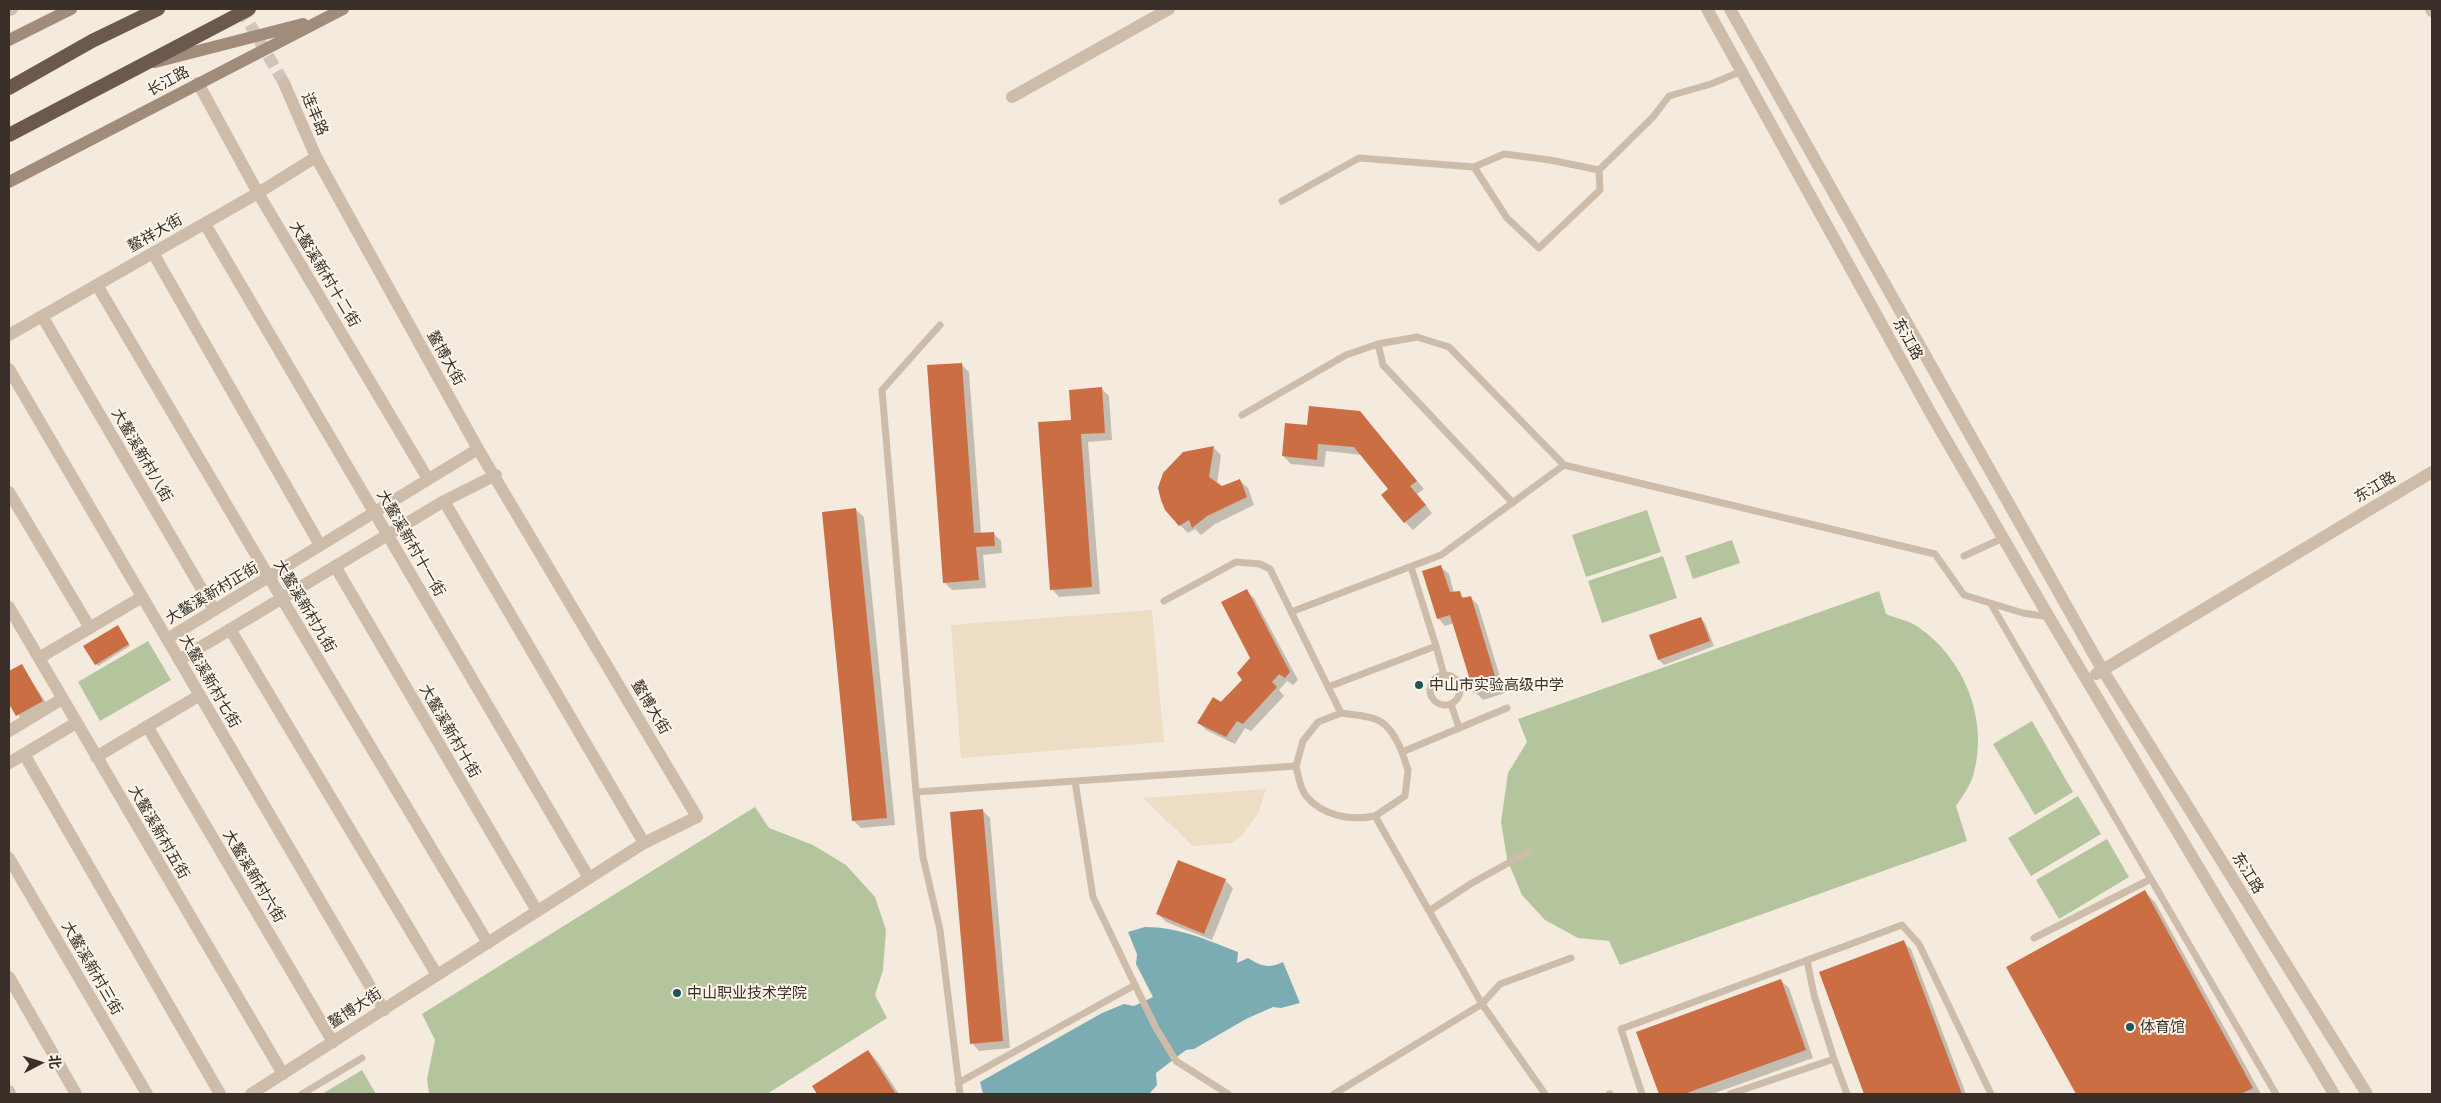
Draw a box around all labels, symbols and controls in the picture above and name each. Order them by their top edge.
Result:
street label: 长江路 [144,62,192,100]
street label: 连丰路 [298,90,332,138]
street label: 鳌祥大街 [125,210,185,256]
street label: 大鳌溪新村十二街 [286,218,364,330]
street label: 东江路 [1889,315,1927,363]
street label: 鳌博大街 [424,327,468,389]
street label: 大鳌溪新村八街 [108,405,176,505]
street label: 东江路 [2351,468,2399,506]
street label: 大鳌溪新村十一街 [373,487,449,599]
street label: 大鳌溪新村九街 [270,556,340,656]
street label: 大鳌溪新村正街 [162,558,262,628]
street label: 大鳌溪新村七街 [176,631,244,731]
place label: 中山市实验高级中学 [1429,676,1564,694]
street label: 鳌博大街 [628,677,674,737]
marker: 中山市实验高级中学 [1413,679,1425,691]
street label: 大鳌溪新村十街 [416,681,484,781]
street label: 大鳌溪新村五街 [125,782,193,882]
street label: 大鳌溪新村六街 [219,826,289,926]
street label: 东江路 [2228,849,2268,897]
street label: 大鳌溪新村三街 [58,918,126,1018]
street label: 鳌博大街 [325,984,385,1032]
place label: 中山职业技术学院 [687,984,807,1002]
marker: 中山职业技术学院 [671,987,683,999]
place label: 体育馆 [2140,1018,2185,1036]
marker: 体育馆 [2124,1021,2136,1033]
north arrow [15,1038,65,1088]
text: 北 [46,1054,64,1069]

